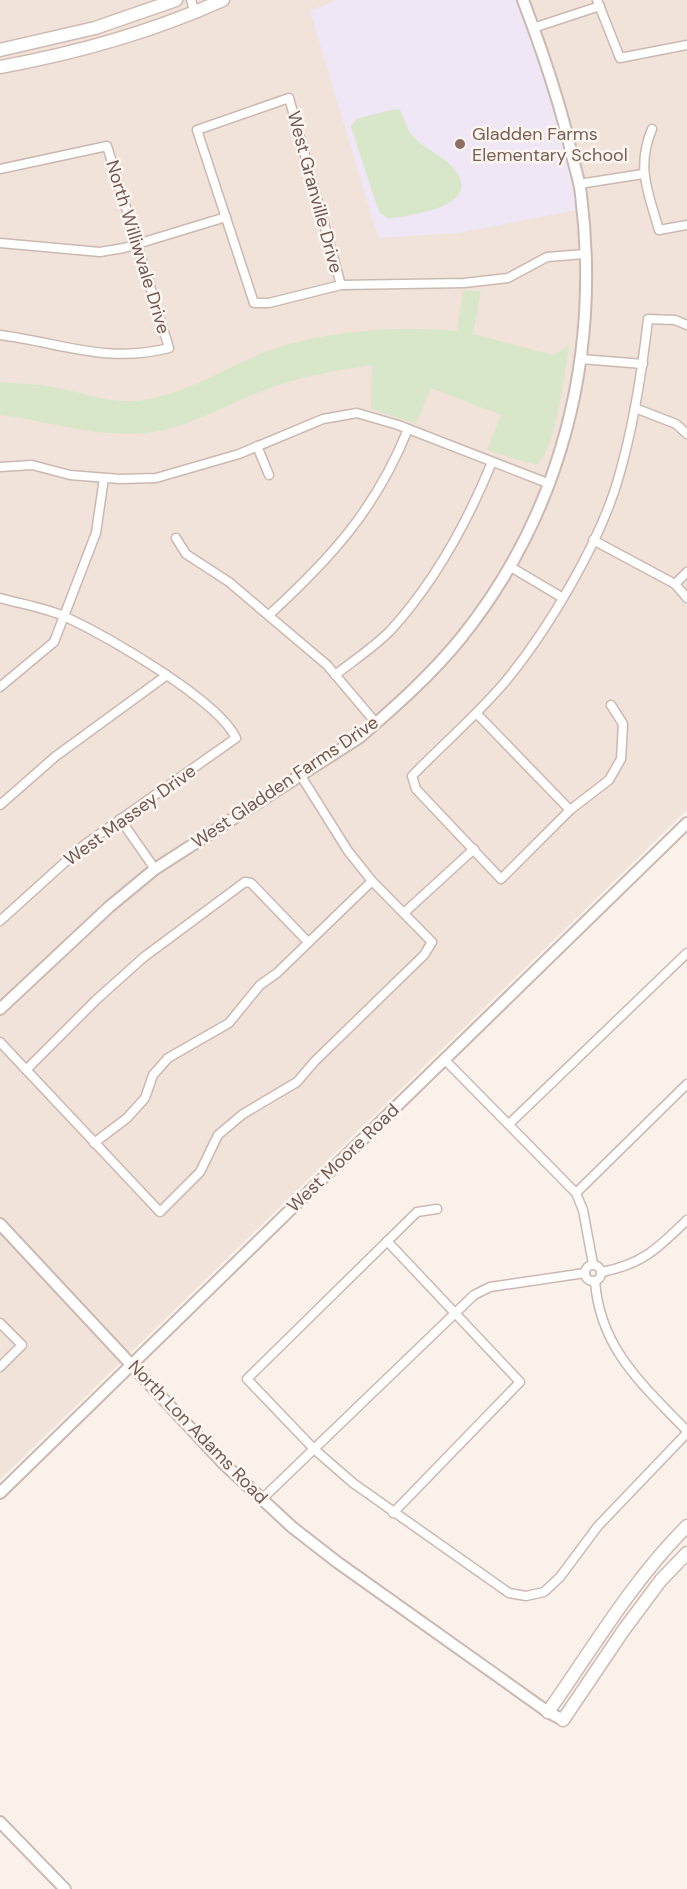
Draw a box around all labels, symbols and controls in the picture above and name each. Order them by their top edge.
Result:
street label: West Granville Drive [282,108,348,276]
place label: Gladden Farms Elementary School [472,122,628,167]
marker: Gladden Farms Elementary School [453,137,467,151]
street label: North Williwvale Drive [100,157,176,337]
street label: West Gladden Farms Drive [187,710,383,854]
street label: West Massey Drive [59,759,201,871]
street label: West Moore Road [282,1098,404,1218]
street label: North Lon Adams Road [123,1355,273,1509]

